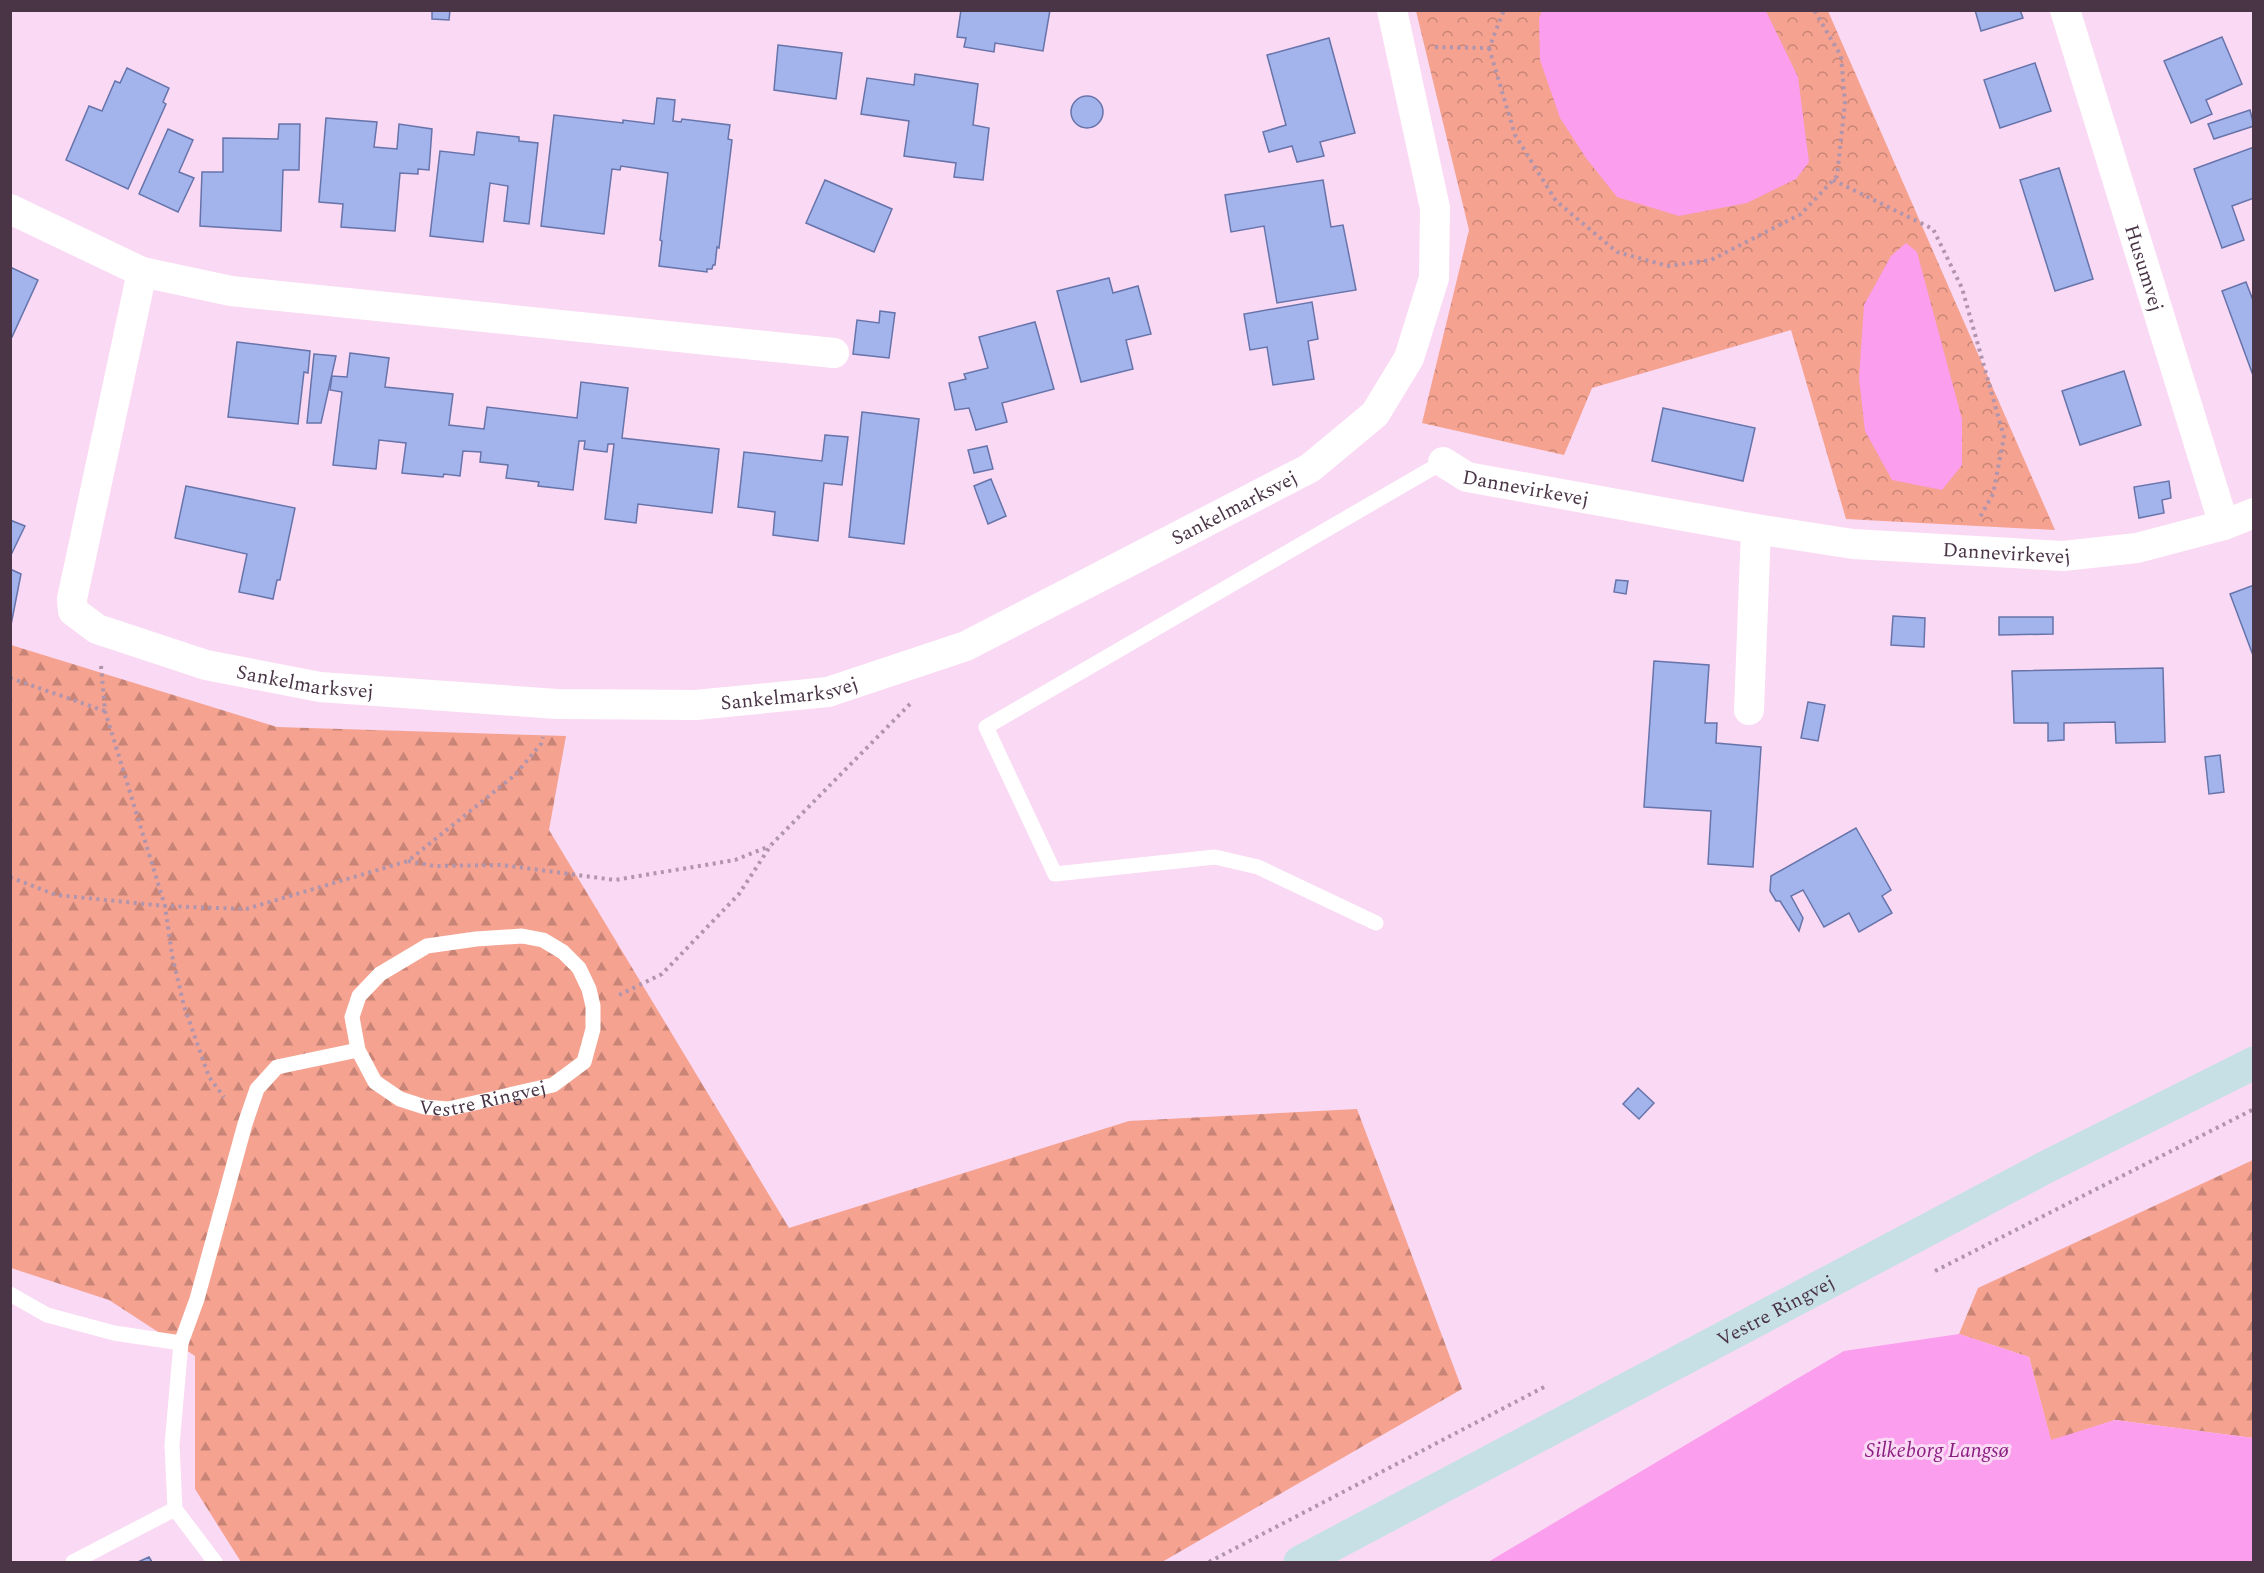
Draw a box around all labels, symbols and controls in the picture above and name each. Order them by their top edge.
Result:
street label: Husumvej [2116,221,2171,316]
street label: Dannevirkevej [1460,462,1591,515]
street label: Sankelmarksvej [1166,463,1303,553]
street label: Dannevirkevej [1942,535,2072,572]
street label: Sankelmarksvej [234,657,375,707]
street label: Sankelmarksvej [719,669,862,718]
street label: Vestre Ringvej [418,1073,549,1125]
street label: Vestre Ringvej [1712,1268,1840,1355]
water label: Silkeborg Langsø [1865,1435,2009,1467]

